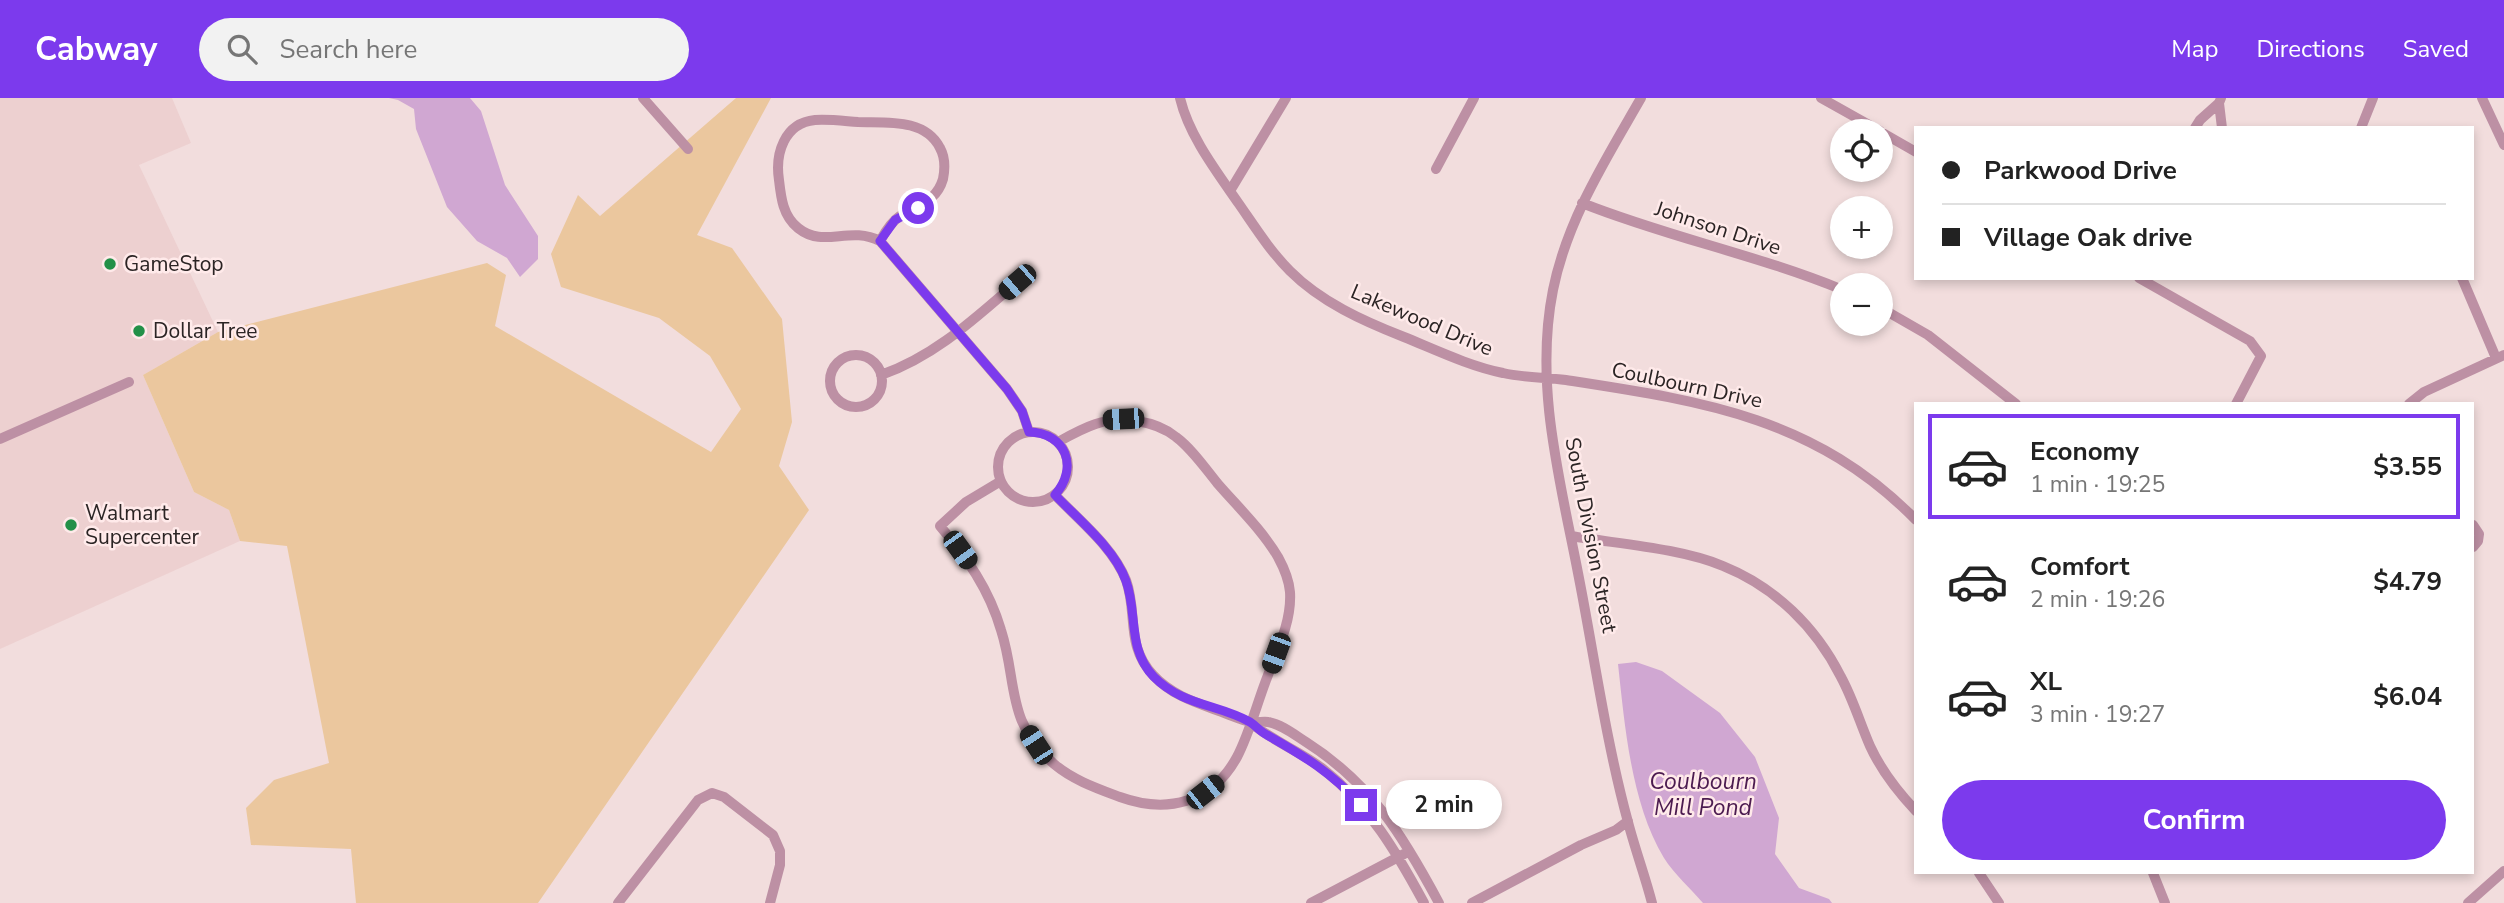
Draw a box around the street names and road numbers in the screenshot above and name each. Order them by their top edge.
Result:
street label: Johnson Drive [1650,194,1785,262]
street label: Lakewood Drive [1347,277,1497,363]
street label: Coulbourn Drive [1609,355,1765,415]
street label: South Division Street [1558,435,1624,636]

